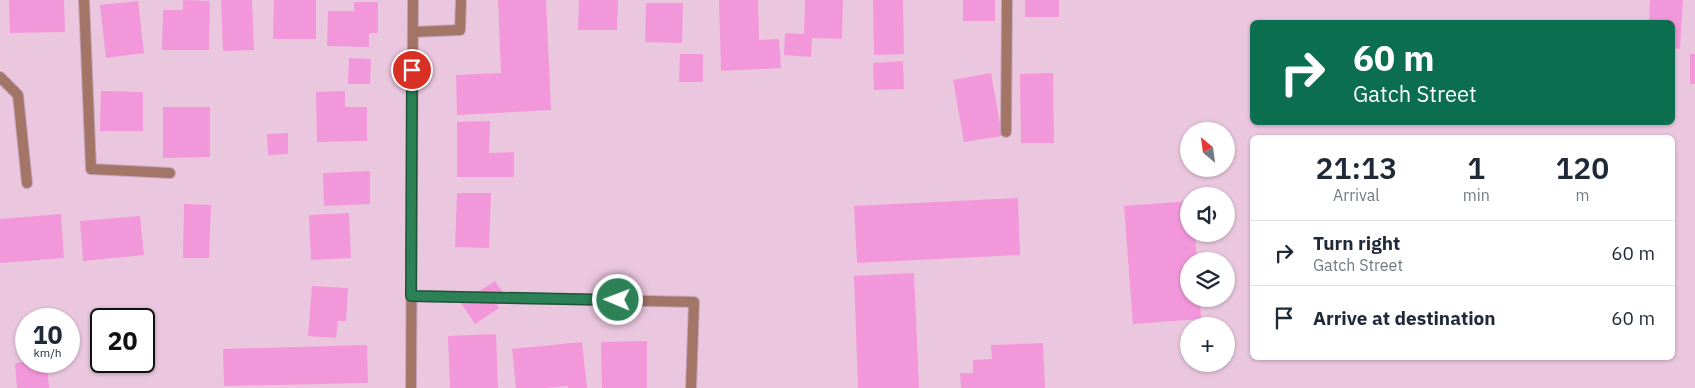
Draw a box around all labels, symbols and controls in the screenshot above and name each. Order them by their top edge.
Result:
text: 60 m [1353,35,1435,81]
icon: right [1270,40,1335,105]
pin [391,49,433,91]
icon: arrive [398,56,426,84]
text: Gatch Street [1353,79,1477,108]
north arrow [1180,122,1235,178]
map controls [1180,122,1235,372]
text: 21:13 [1316,148,1397,187]
text: 1 [1467,148,1485,187]
text: 120 [1555,148,1609,187]
text: Arrival [1333,185,1380,205]
text: min [1463,185,1490,205]
text: m [1575,185,1589,205]
button: sound [1180,187,1235,242]
text: Turn right [1313,231,1400,255]
icon: right [1270,239,1298,267]
text: 60 m [1611,241,1655,265]
button: layers [1180,252,1235,307]
text: Gatch Street [1313,255,1403,275]
position arrow [591,273,643,325]
icon: arrive [1270,304,1298,332]
text: Arrive at destination [1313,306,1496,330]
text: 60 m [1611,306,1655,330]
speed limit sign: 20 [90,308,155,373]
button: + [1180,317,1235,372]
text: 10 [32,318,63,351]
text: km/h [33,345,62,360]

